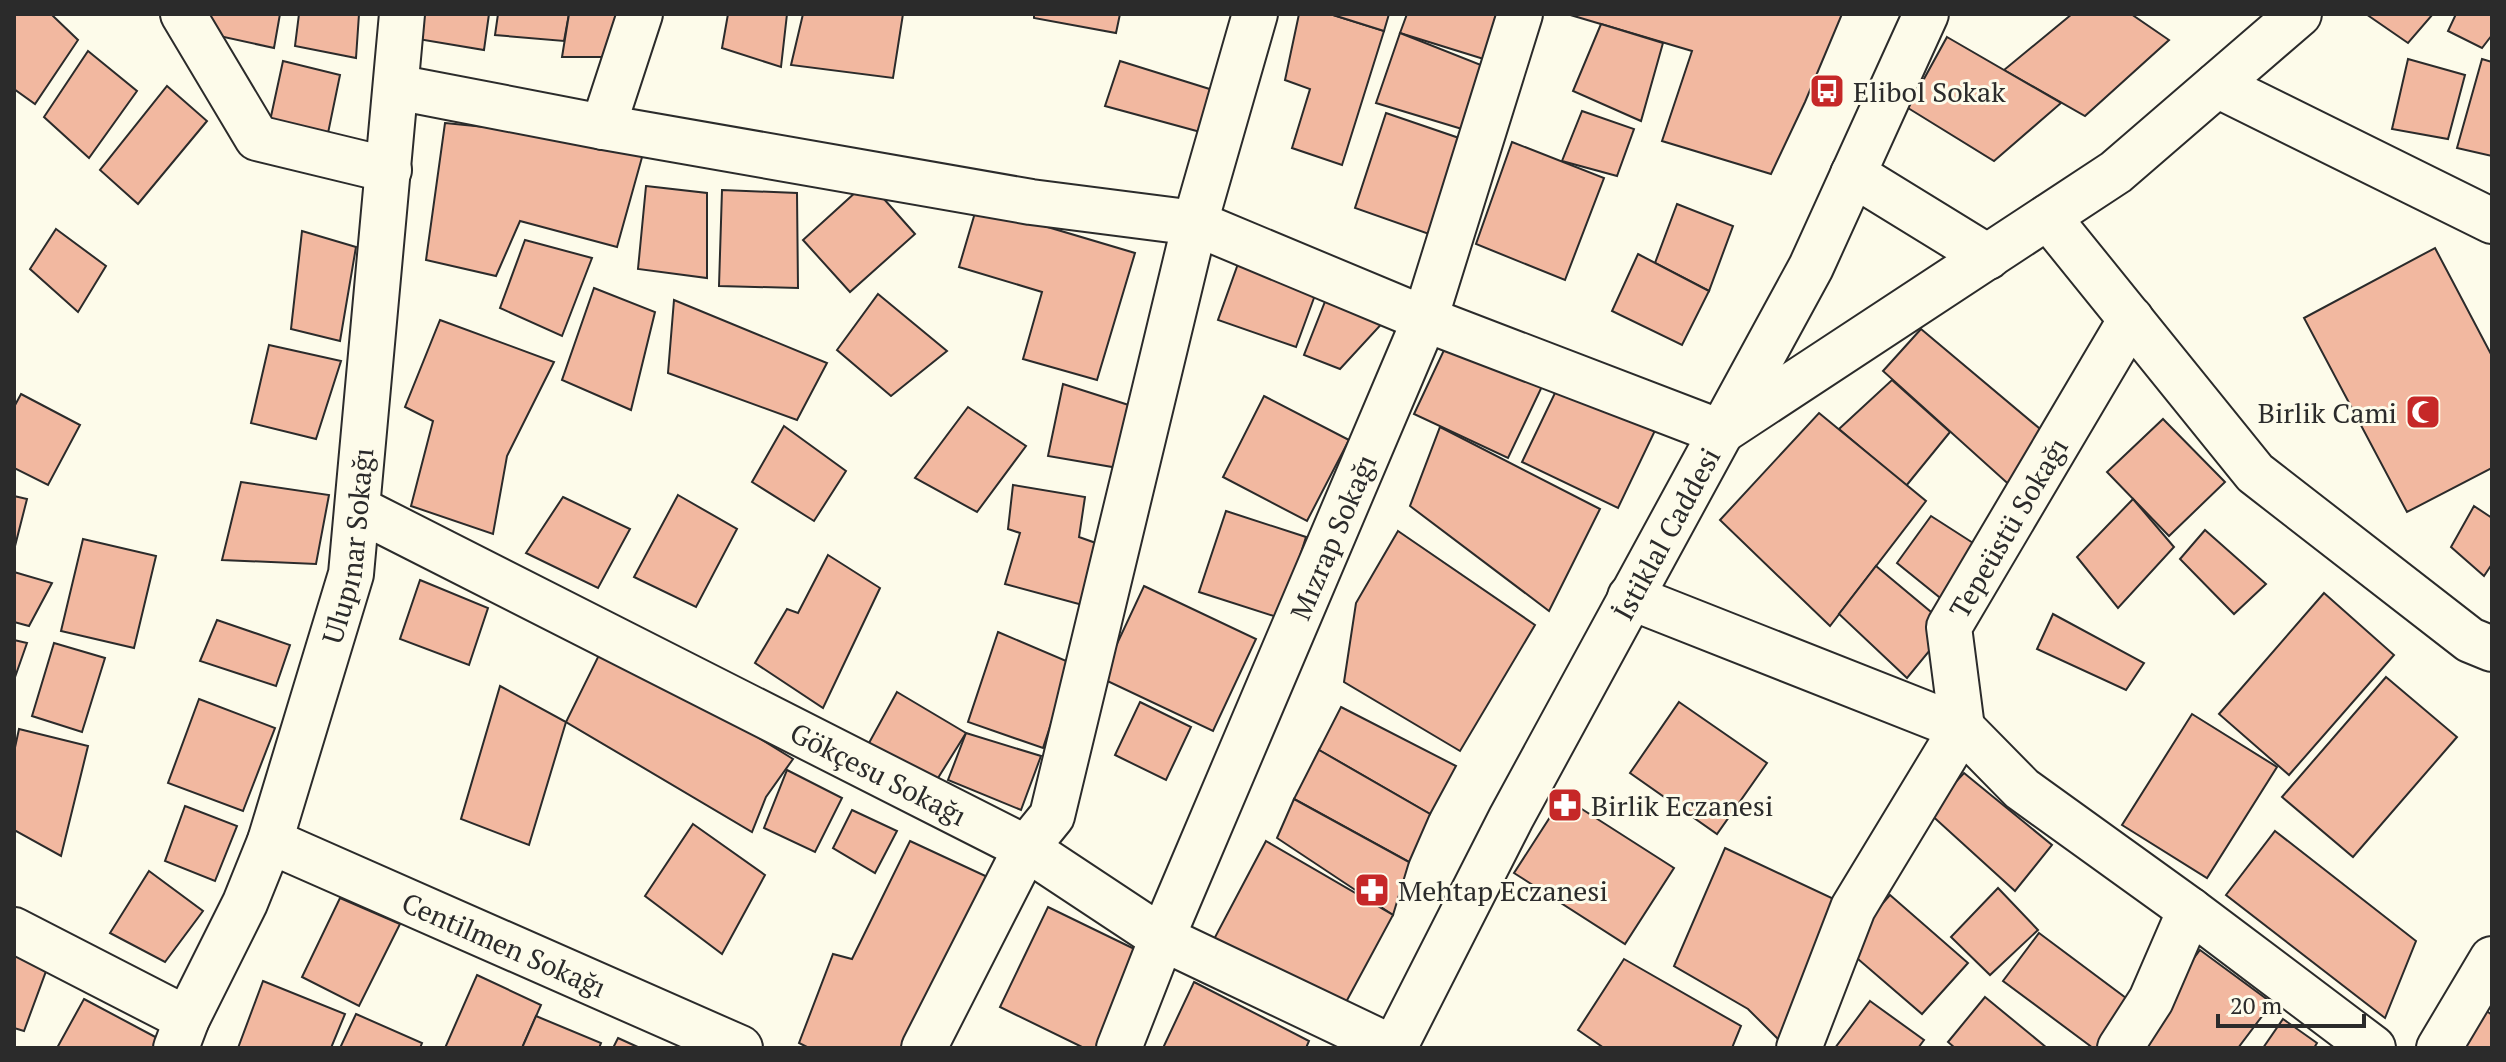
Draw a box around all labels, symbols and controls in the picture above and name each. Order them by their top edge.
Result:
bus stop icon: Elibol Sokak [1808,72,1846,110]
place label: Elibol Sokak [1853,73,2006,110]
mosque icon: Birlik Cami [2404,393,2442,431]
place label: Birlik Cami [2258,394,2397,431]
street label: Tepeüstü Sokağı [1940,430,2076,624]
street label: İstiklal Caddesi [1604,441,1728,626]
street label: Ulupınar Sokağı [312,446,381,648]
street label: Mızrap Sokağı [1281,448,1384,625]
street label: Gökçesu Sokağı [784,713,973,833]
pharmacy icon: Birlik Eczanesi [1546,786,1584,824]
place label: Birlik Eczanesi [1591,787,1773,824]
pharmacy icon: Mehtap Eczanesi [1353,871,1391,909]
place label: Mehtap Eczanesi [1398,872,1608,909]
street label: Centilmen Sokağı [396,883,612,1005]
scale bar [2218,978,2364,1028]
text: 20 m [2230,989,2282,1021]

